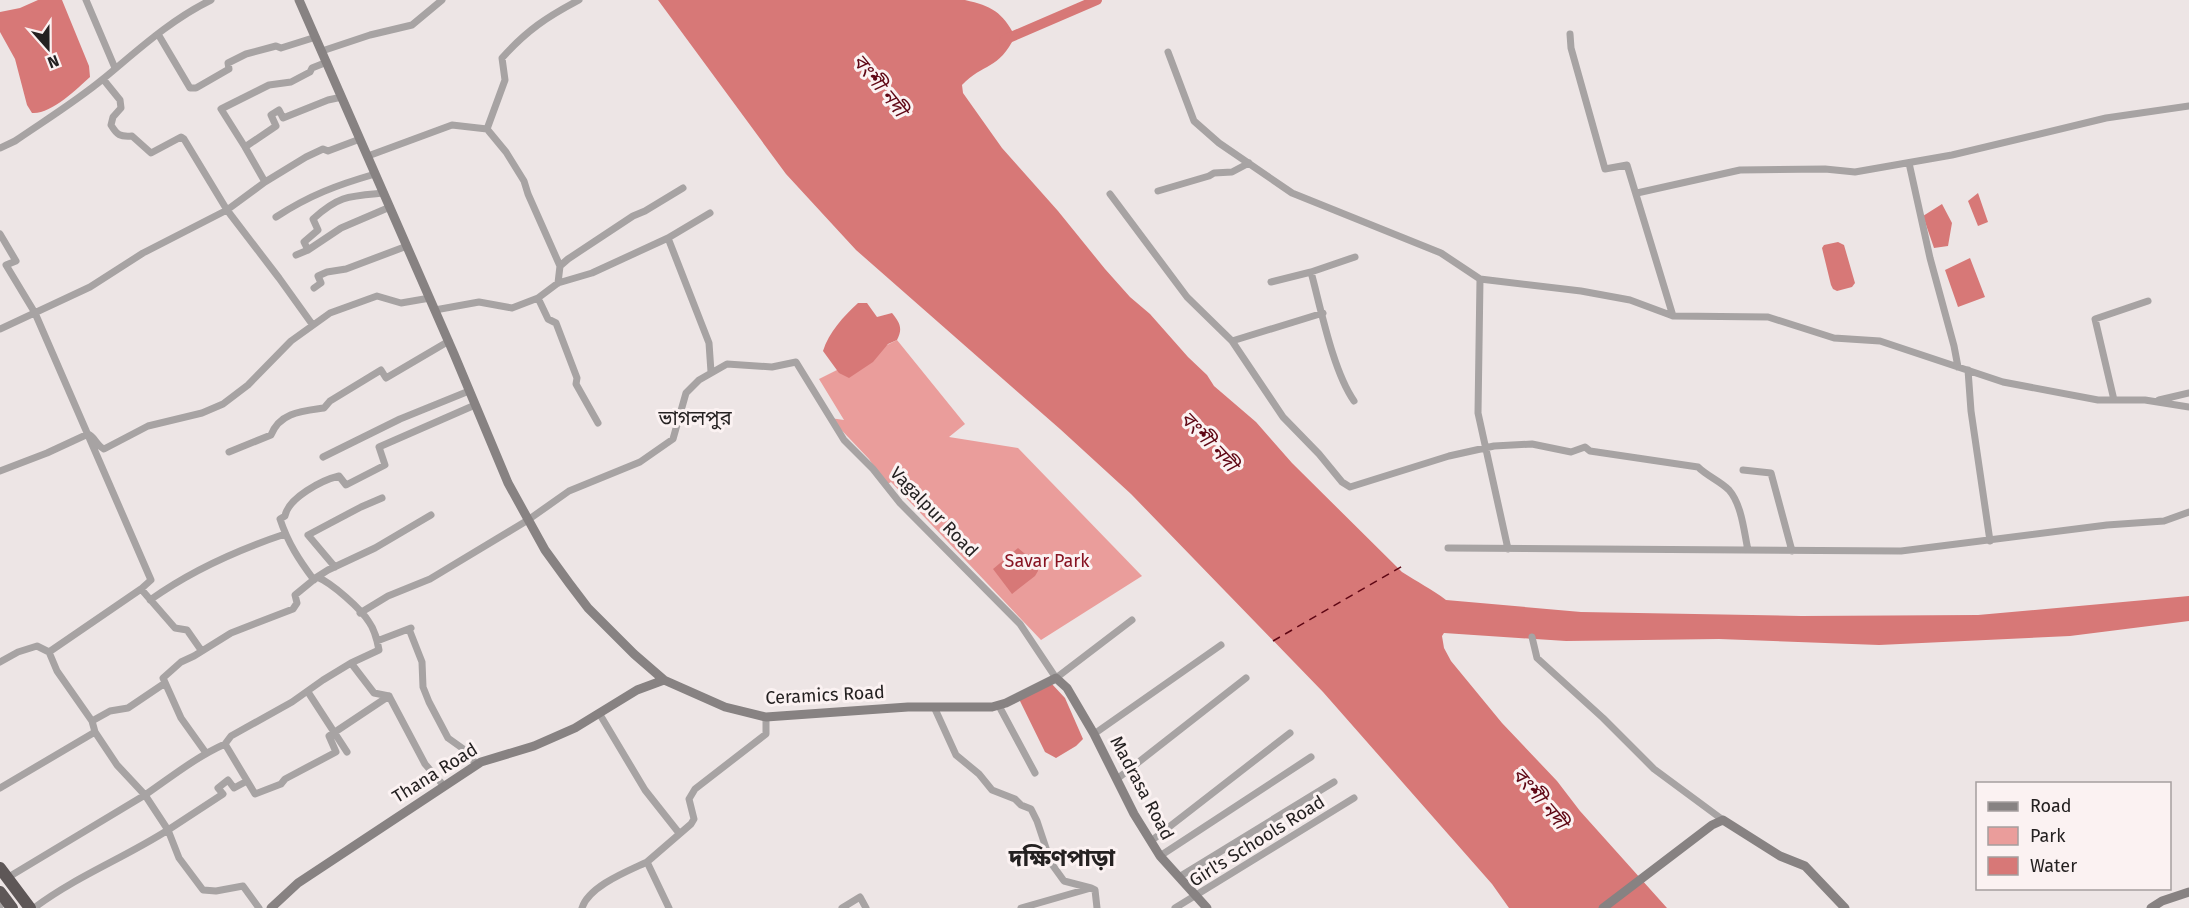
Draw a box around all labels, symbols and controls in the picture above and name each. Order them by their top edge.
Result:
north arrow [18,18,78,78]
water label: বংশী নদী [848,49,915,124]
text: N [45,51,62,72]
district label: ভাগলপুর [657,406,733,430]
water label: বংশী নদী [1175,406,1245,479]
street label: Vagalpur Road [885,462,983,562]
park label: Savar Park [1005,550,1090,572]
street label: Ceramics Road [765,681,885,709]
street label: Madrasa Road [1105,732,1179,844]
street label: Thana Road [388,738,482,808]
water label: বংশী নদী [1507,762,1575,837]
legend [1976,782,2171,890]
street label: Girl's Schools Road [1185,791,1329,891]
text: Road [2030,795,2072,817]
text: Park [2030,825,2066,847]
district label: দক্ষিণপাড়া [1008,844,1116,872]
text: Water [2030,855,2077,877]

